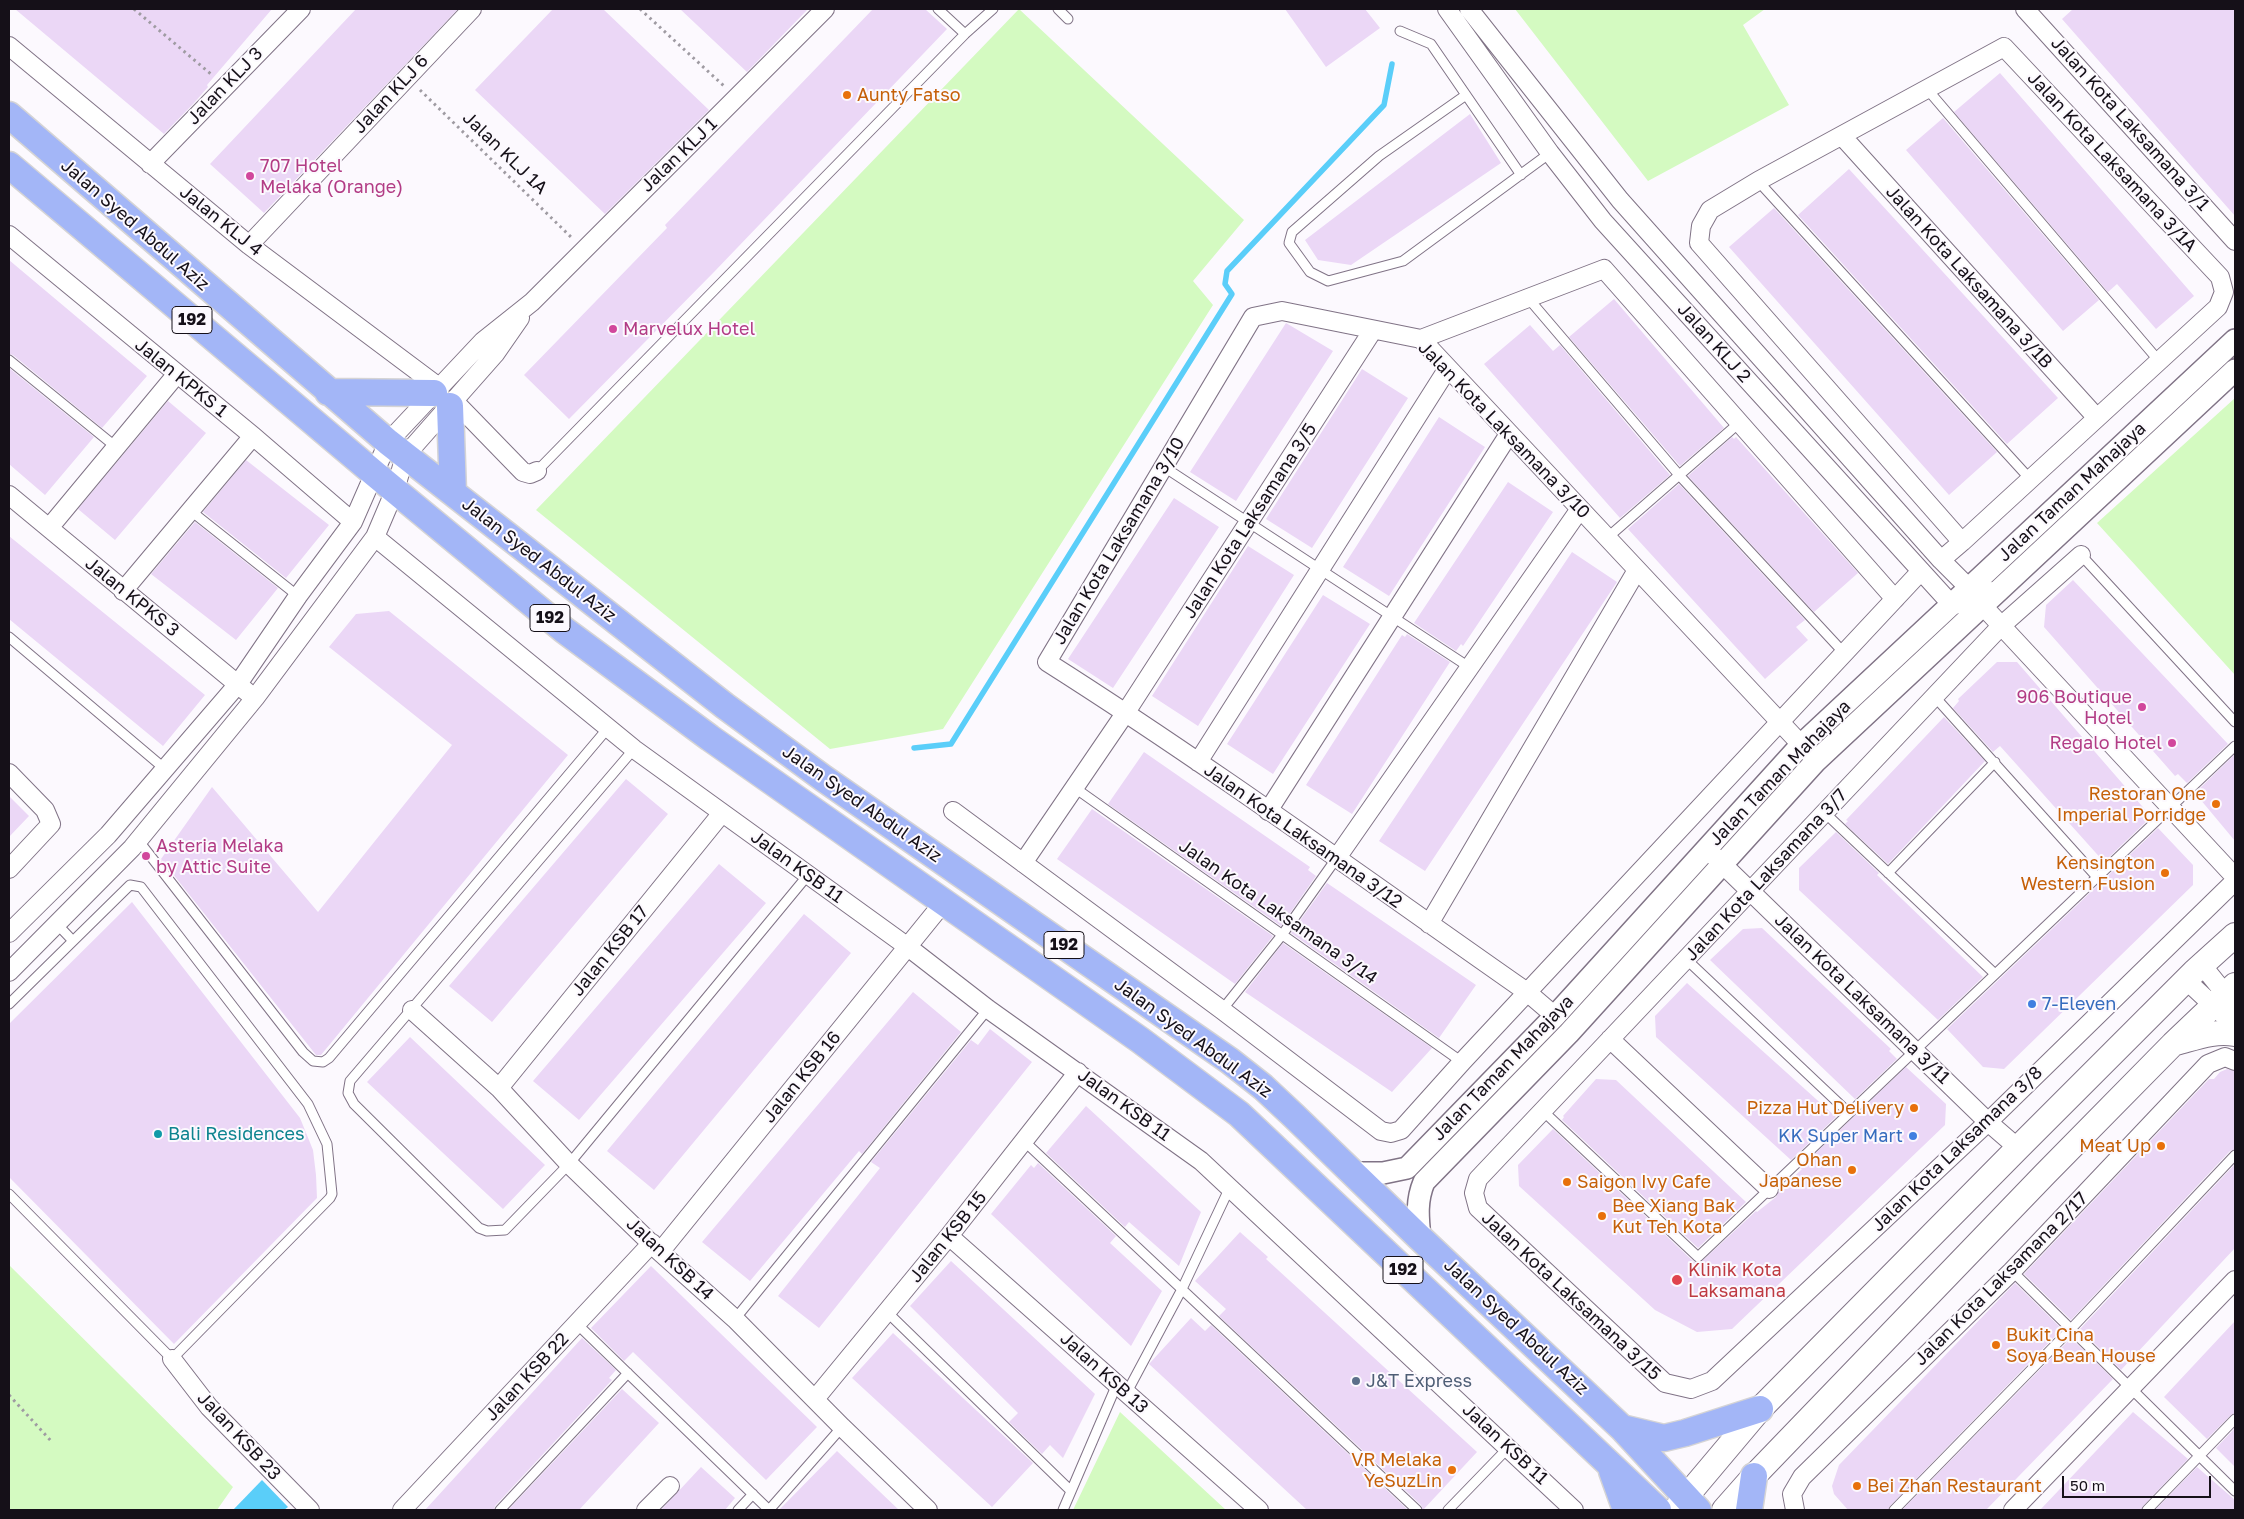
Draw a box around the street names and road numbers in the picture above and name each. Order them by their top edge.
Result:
street label: Jalan Kota Laksamana 3/1 [2046,33,2214,215]
street label: Jalan KLJ 3 [183,43,267,129]
street label: Jalan KLJ 6 [349,50,433,138]
street label: Jalan Kota Laksamana 3/1A [2023,67,2201,257]
street label: Jalan KLJ 1A [458,107,552,199]
street label: Jalan KLJ 1 [636,113,722,197]
street label: Jalan Syed Abdul Aziz [56,155,214,295]
street label: Jalan KLJ 4 [175,181,267,261]
street label: Jalan Kota Laksamana 3/1B [1881,181,2057,373]
street label: Jalan KLJ 2 [1673,299,1755,387]
road number: 192 [172,306,212,334]
street label: Jalan KPKS 1 [130,334,232,422]
street label: Jalan Kota Laksamana 3/10 [1414,337,1594,523]
street label: Jalan Taman Mahajaya [1994,418,2150,566]
street label: Jalan Kota Laksamana 3/5 [1179,419,1321,623]
street label: Jalan Kota Laksamana 3/10 [1049,434,1189,648]
street label: Jalan Syed Abdul Aziz [458,493,620,627]
street label: Jalan KPKS 3 [81,553,183,641]
road number: 192 [530,604,570,632]
street label: Jalan Taman Mahajaya [1705,696,1855,850]
street label: Jalan Syed Abdul Aziz [778,741,946,867]
street label: Jalan Kota Laksamana 3/12 [1200,759,1406,913]
street label: Jalan Kota Laksamana 3/7 [1681,784,1851,966]
street label: Jalan KSB 11 [746,826,848,908]
street label: Jalan Kota Laksamana 3/14 [1174,835,1382,989]
street label: Jalan KSB 17 [567,901,653,1001]
street label: Jalan Kota Laksamana 3/11 [1770,909,1954,1089]
road number: 192 [1044,932,1084,958]
street label: Jalan Syed Abdul Aziz [1110,974,1276,1102]
street label: Jalan Taman Mahajaya [1428,991,1578,1145]
street label: Jalan KSB 16 [759,1027,845,1127]
street label: Jalan Kota Laksamana 3/8 [1867,1062,2047,1236]
street label: Jalan KSB 11 [1073,1064,1175,1146]
street label: Jalan KSB 15 [905,1187,991,1287]
street label: Jalan Kota Laksamana 2/17 [1910,1188,2092,1370]
street label: Jalan Kota Laksamana 3/15 [1477,1207,1665,1385]
street label: Jalan KSB 14 [622,1213,718,1305]
street label: Jalan Syed Abdul Aziz [1439,1254,1593,1400]
road number: 192 [1383,1256,1423,1284]
street label: Jalan KSB 22 [481,1328,573,1426]
street label: Jalan KSB 13 [1056,1328,1152,1418]
street label: Jalan KSB 23 [193,1387,285,1485]
street label: Jalan KSB 11 [1458,1399,1552,1489]

